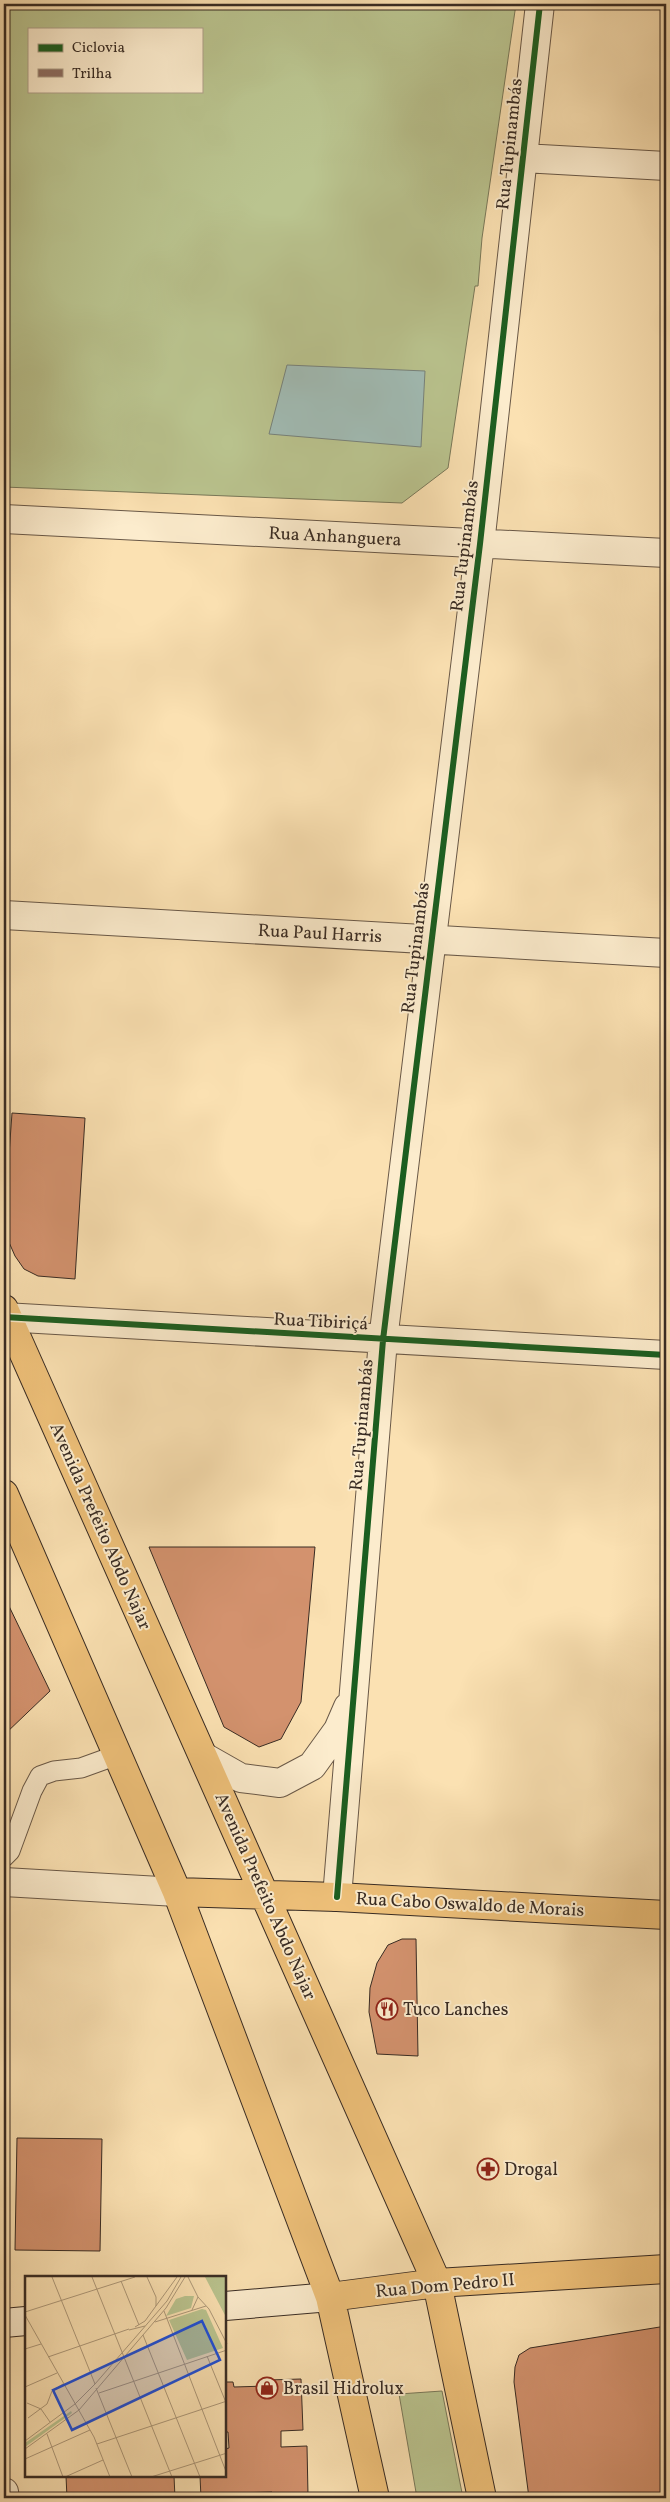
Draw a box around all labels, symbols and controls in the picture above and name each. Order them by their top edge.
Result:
legend [28,28,202,92]
text: Ciclovia [72,38,125,59]
text: Trilha [72,64,112,85]
street label: Rua Tupinambás [491,77,530,211]
street label: Rua Tupinambás [445,479,486,613]
street label: Rua Anhanguera [268,522,402,553]
street label: Rua Tupinambás [396,881,437,1015]
street label: Rua Paul Harris [257,919,383,950]
street label: Rua Tibiriçá [273,1308,369,1337]
street label: Rua Tupinambás [344,1358,381,1492]
street label: Avenida Prefeito Abdo Najar [43,1419,157,1634]
street label: Avenida Prefeito Abdo Najar [208,1789,322,2004]
street label: Rua Cabo Oswaldo de Morais [355,1887,585,1924]
restaurant icon: Tuco Lanches [375,1997,399,2021]
place label: Tuco Lanches [403,1998,508,2023]
pharmacy icon: Drogal [476,2157,500,2181]
place label: Drogal [504,2158,558,2183]
street label: Rua Dom Pedro II [375,2268,516,2305]
inset map [25,2276,226,2477]
shop icon: Brasil Hidrolux [255,2376,279,2400]
place label: Brasil Hidrolux [283,2377,404,2402]

